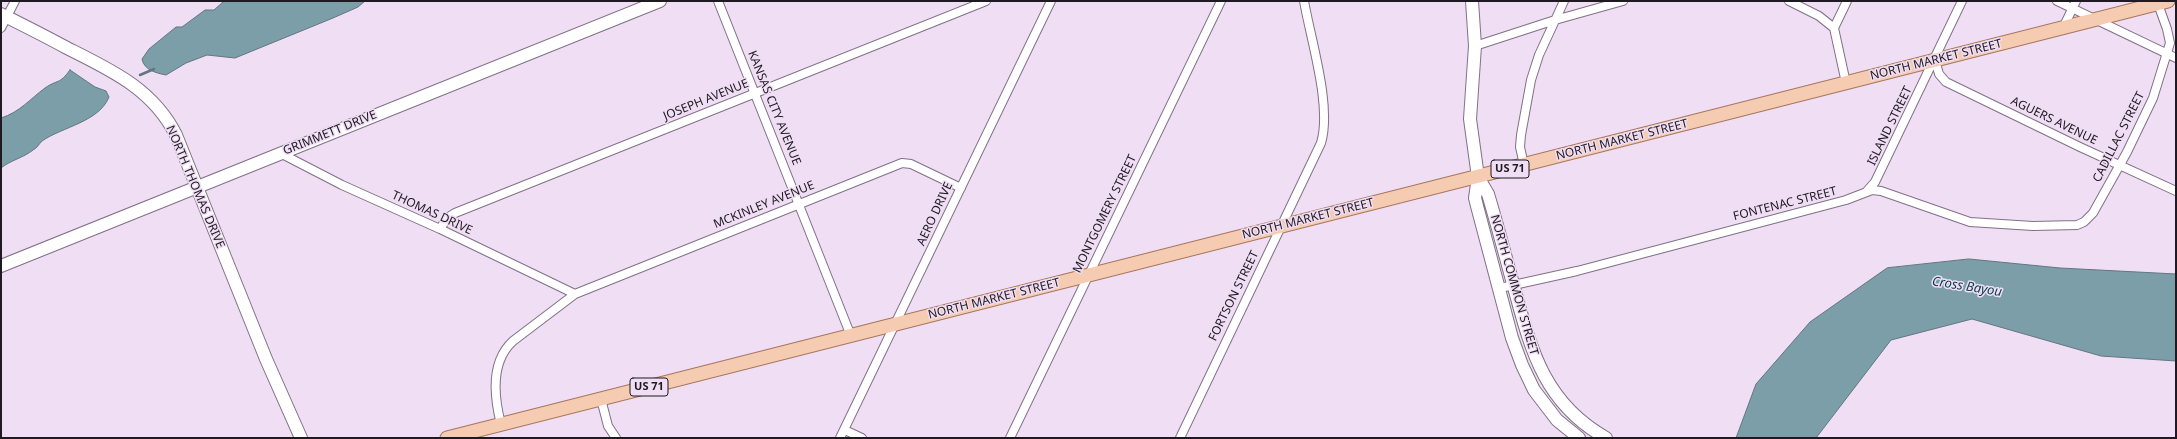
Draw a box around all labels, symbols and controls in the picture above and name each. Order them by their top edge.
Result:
street label: NORTH MARKET STREET [1869,37,2003,83]
street label: KANSAS CITY AVENUE [744,49,804,167]
street label: JOSEPH AVENUE [661,76,751,124]
street label: ISLAND STREET [1865,84,1915,168]
street label: CADILLAC STREET [2090,89,2148,185]
street label: AGUERS AVENUE [2008,94,2100,148]
street label: GRIMMETT DRIVE [281,108,379,158]
street label: NORTH MARKET STREET [1555,117,1689,163]
street label: NORTH THOMAS DRIVE [163,123,227,251]
street label: MONTGOMERY STREET [1070,153,1140,275]
road number: US 71 [1491,160,1529,178]
street label: MCKINLEY AVENUE [711,178,817,232]
street label: AERO DRIVE [914,180,956,248]
street label: FONTENAC STREET [1732,184,1838,224]
street label: THOMAS DRIVE [389,188,475,238]
street label: NORTH MARKET STREET [1241,196,1375,242]
street label: NORTH COMMON STREET [1487,213,1541,357]
street label: FORTSON STREET [1206,248,1262,344]
water label: Cross Bayou [1931,274,2003,300]
street label: NORTH MARKET STREET [927,276,1061,322]
road number: US 71 [630,378,668,396]

